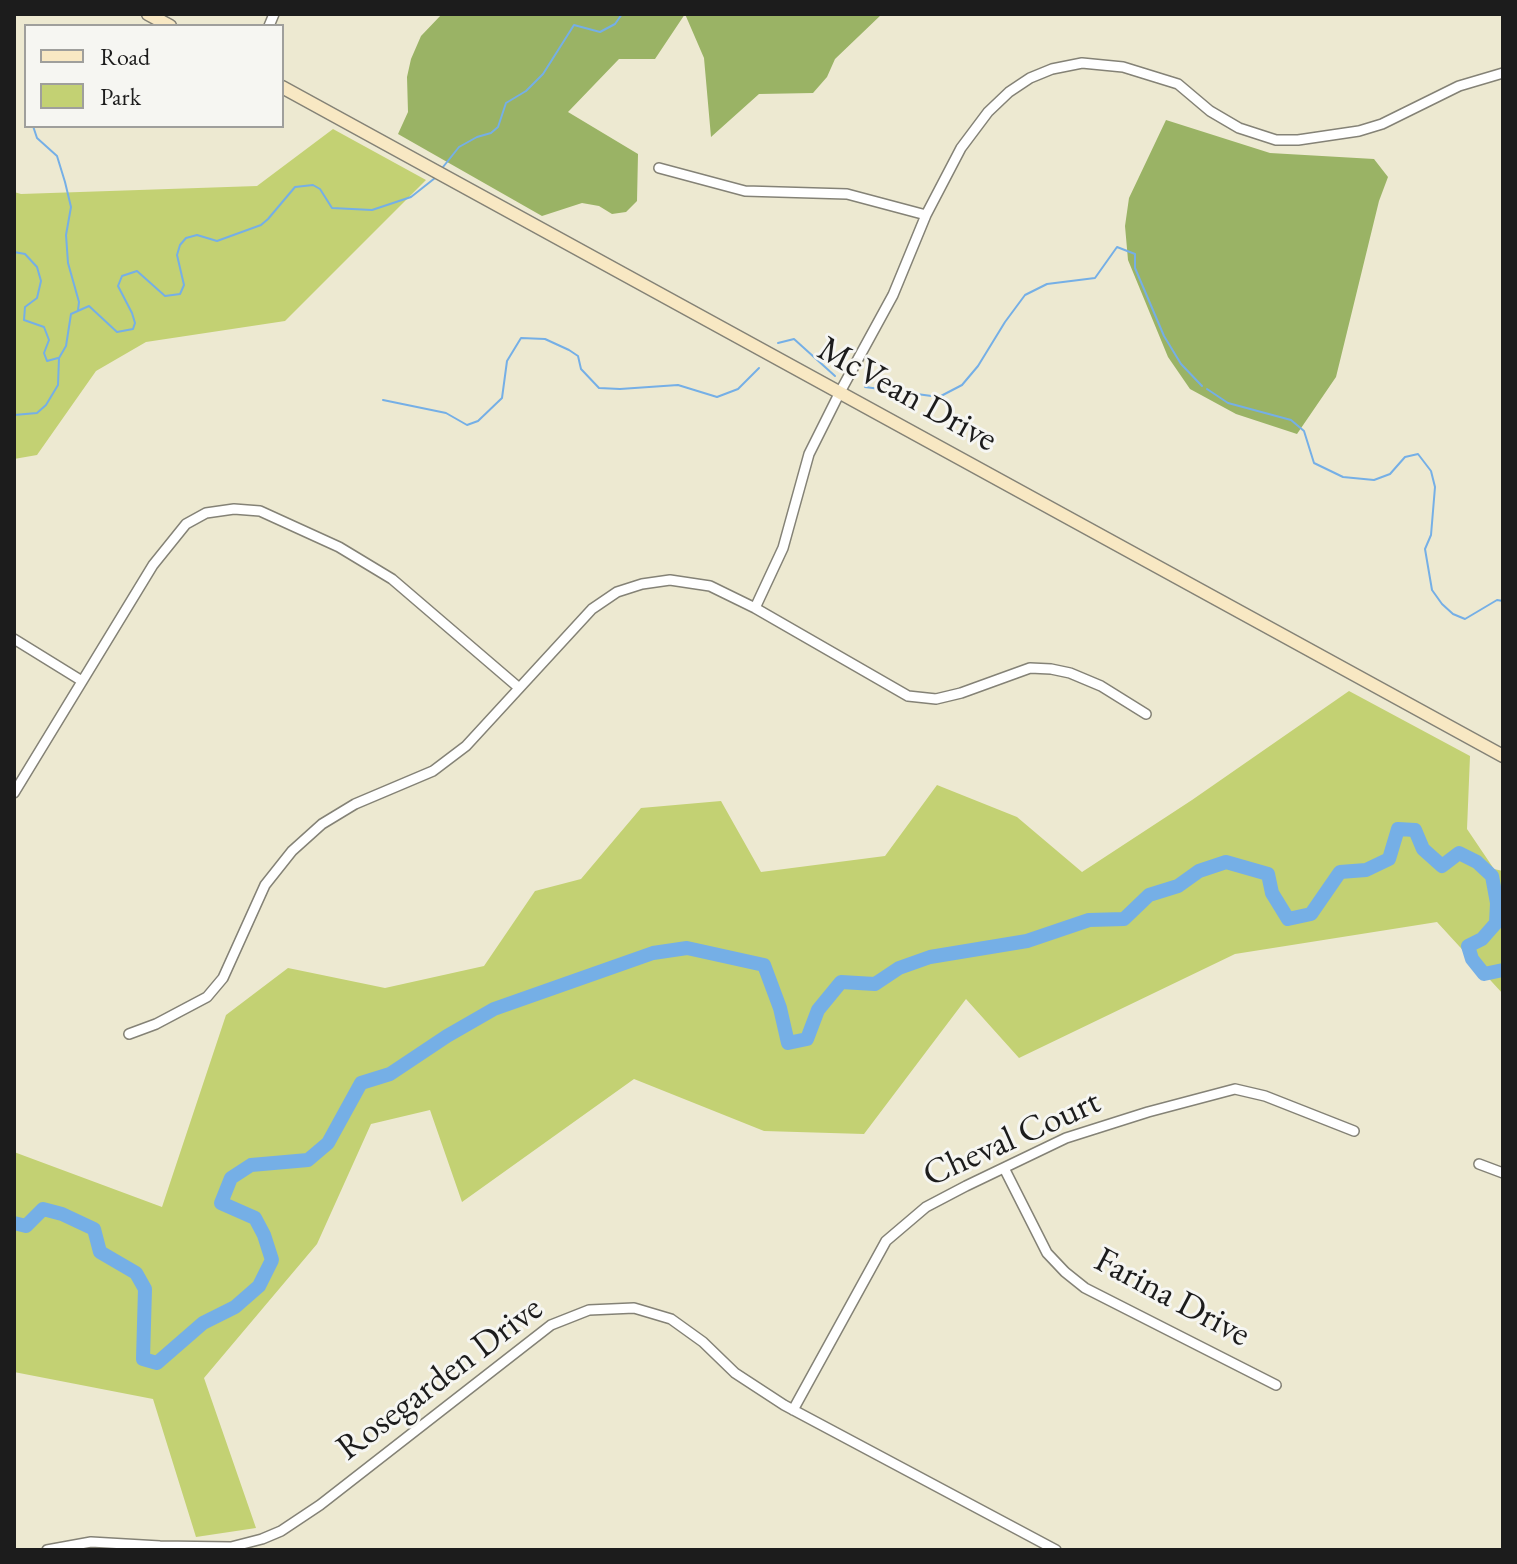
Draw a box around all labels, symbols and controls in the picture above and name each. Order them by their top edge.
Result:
legend [24,24,284,128]
text: Road [100,41,150,72]
text: Park [100,81,141,112]
street label: McVean Drive [810,328,1004,462]
street label: Cheval Court [917,1081,1107,1197]
street label: Farina Drive [1087,1239,1257,1357]
street label: Rosegarden Drive [329,1288,551,1470]

